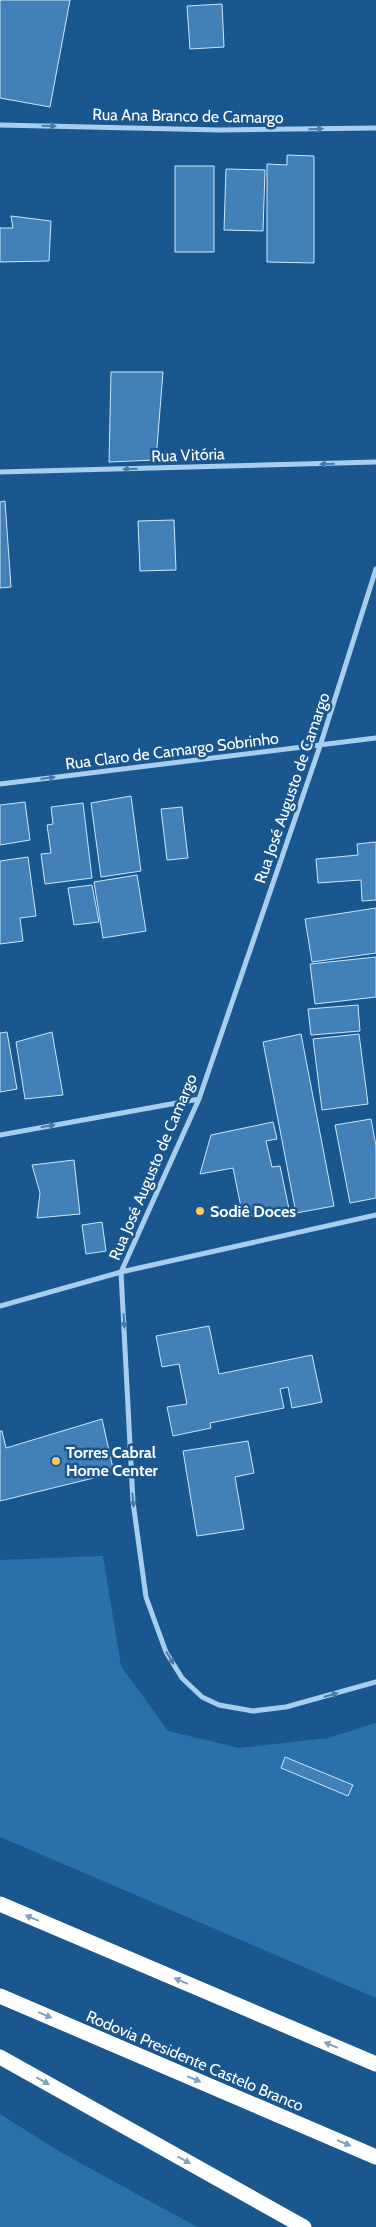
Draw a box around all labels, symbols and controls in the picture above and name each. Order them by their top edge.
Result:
street label: Rua Ana Branco de Camargo [92,105,284,127]
one-way arrow [41,122,57,130]
one-way arrow [308,125,324,133]
street label: Rua Vitória [151,444,225,466]
one-way arrow [319,460,335,468]
one-way arrow [122,465,138,473]
street label: Rua José Augusto de Camargo [250,690,334,886]
street label: Rua Claro de Camargo Sobrinho [64,728,280,774]
one-way arrow [41,774,57,782]
street label: Rua José Augusto de Camargo [105,1071,201,1263]
one-way arrow [40,1122,56,1130]
place label: Sodiê Doces [210,1202,296,1221]
marker: Sodiê Doces [194,1205,206,1217]
one-way arrow [120,1313,128,1329]
place label: Torres Cabral Home Center [66,1443,159,1480]
marker: Torres Cabral Home Center [50,1455,62,1467]
one-way arrow [129,1493,137,1509]
one-way arrow [165,1651,174,1664]
one-way arrow [324,1690,339,1698]
one-way arrow [25,1913,39,1921]
one-way arrow [174,1977,189,1985]
street label: Rodovia Presidente Castelo Branco [84,2007,307,2116]
one-way arrow [38,2012,52,2020]
one-way arrow [324,2040,338,2048]
one-way arrow [187,2076,201,2084]
one-way arrow [35,2077,50,2085]
one-way arrow [337,2140,351,2148]
one-way arrow [178,2156,191,2165]

